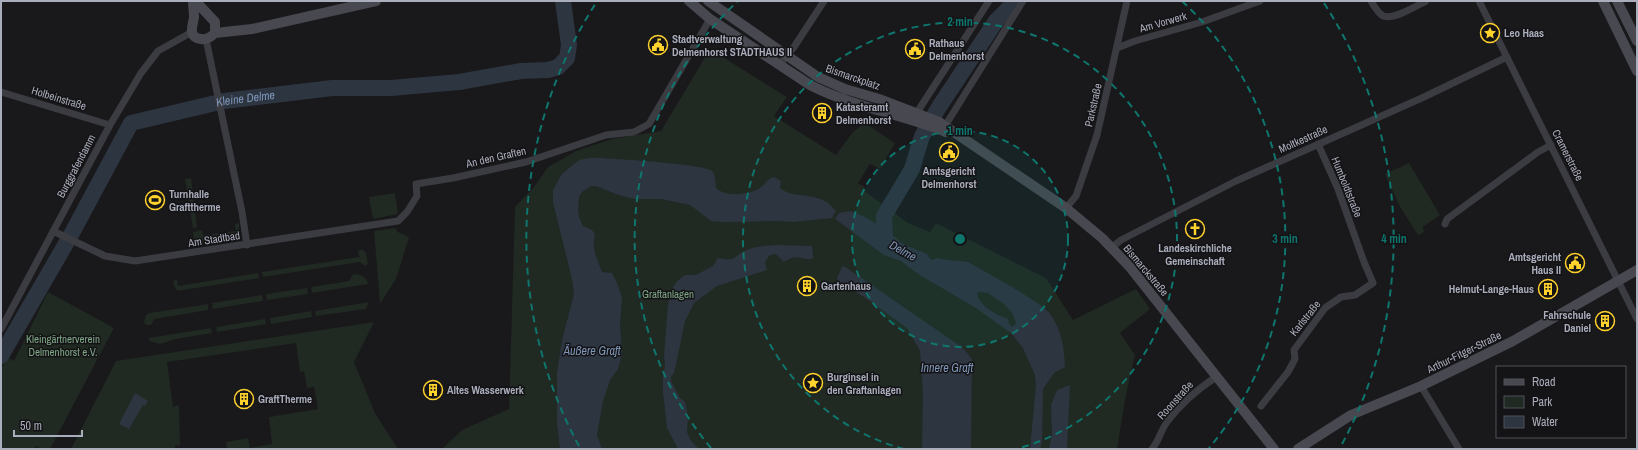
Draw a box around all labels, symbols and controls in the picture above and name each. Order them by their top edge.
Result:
street label: Am Vorwerk [1137,8,1189,36]
text: 2 min [947,14,973,30]
place icon: Leo Haas [1479,22,1501,44]
place label: Leo Haas [1504,26,1544,40]
place label: Stadtverwaltung Delmenhorst STADTHAUS II [672,32,792,59]
public building icon: Stadtverwaltung Delmenhorst STADTHAUS II [647,34,669,56]
place label: Rathaus Delmenhorst [929,36,984,63]
public building icon: Rathaus Delmenhorst [904,38,926,60]
street label: Bismarckplatz [824,61,883,93]
street label: Parkstraße [1081,82,1105,128]
street label: Holbeinstraße [30,83,88,113]
water label: Kleine Delme [214,87,276,111]
place label: Katasteramt Delmenhorst [836,100,891,127]
building icon: Katasteramt Delmenhorst [811,102,833,124]
street label: Moltkestraße [1276,122,1330,156]
text: 1 min [947,123,973,139]
street label: Cramerstraße [1549,127,1587,183]
street label: Burggrafendamm [53,132,99,200]
public building icon: Amtsgericht Delmenhorst [938,141,960,163]
street label: An den Graften [464,143,527,171]
street label: Humboldtstraße [1328,155,1366,219]
place label: Amtsgericht Delmenhorst [921,164,977,191]
place label: Turnhalle Grafttherme [169,187,221,214]
sports icon: Turnhalle Grafttherme [144,189,166,211]
church icon: Landeskirchliche Gemeinschaft [1184,218,1206,240]
street label: Am Stadtbad [186,228,241,250]
text: 3 min [1272,231,1298,247]
text: 4 min [1381,231,1407,247]
centre of rings [953,232,967,246]
water label: Delme [887,237,920,265]
street label: Bismarckstraße [1120,241,1172,299]
place label: Landeskirchliche Gemeinschaft [1158,241,1232,268]
place label: Amtsgericht Haus II [1508,250,1561,277]
public building icon: Amtsgericht Haus II [1564,252,1586,274]
building icon: Gartenhaus [796,275,818,297]
building icon: Helmut-Lange-Haus [1537,278,1559,300]
place label: Gartenhaus [821,279,871,293]
place label: Helmut-Lange-Haus [1449,282,1534,296]
park label: Graftanlagen [642,287,694,301]
street label: Karlstraße [1286,297,1324,339]
place label: Fahrschule Daniel [1543,308,1591,335]
building icon: Fahrschule Daniel [1594,310,1616,332]
street label: Arthur-Fitger-Straße [1424,328,1504,377]
park label: Kleingärtnerverein Delmenhorst e.V. [26,332,100,359]
water label: Äußere Graft [563,343,621,359]
water label: Innere Graft [921,360,974,376]
legend [1496,366,1626,438]
place label: Burginsel in den Graftanlagen [827,370,901,397]
place icon: Burginsel in den Graftanlagen [802,372,824,394]
text: Road [1532,374,1556,390]
street label: Roonstraße [1154,378,1196,422]
building icon: Altes Wasserwerk [422,379,444,401]
place label: Altes Wasserwerk [447,383,525,397]
building icon: GraftTherme [233,388,255,410]
place label: GraftTherme [258,392,312,406]
text: Park [1532,394,1552,410]
scale bar [14,412,82,438]
text: Water [1532,414,1559,430]
text: 50 m [20,418,42,434]

